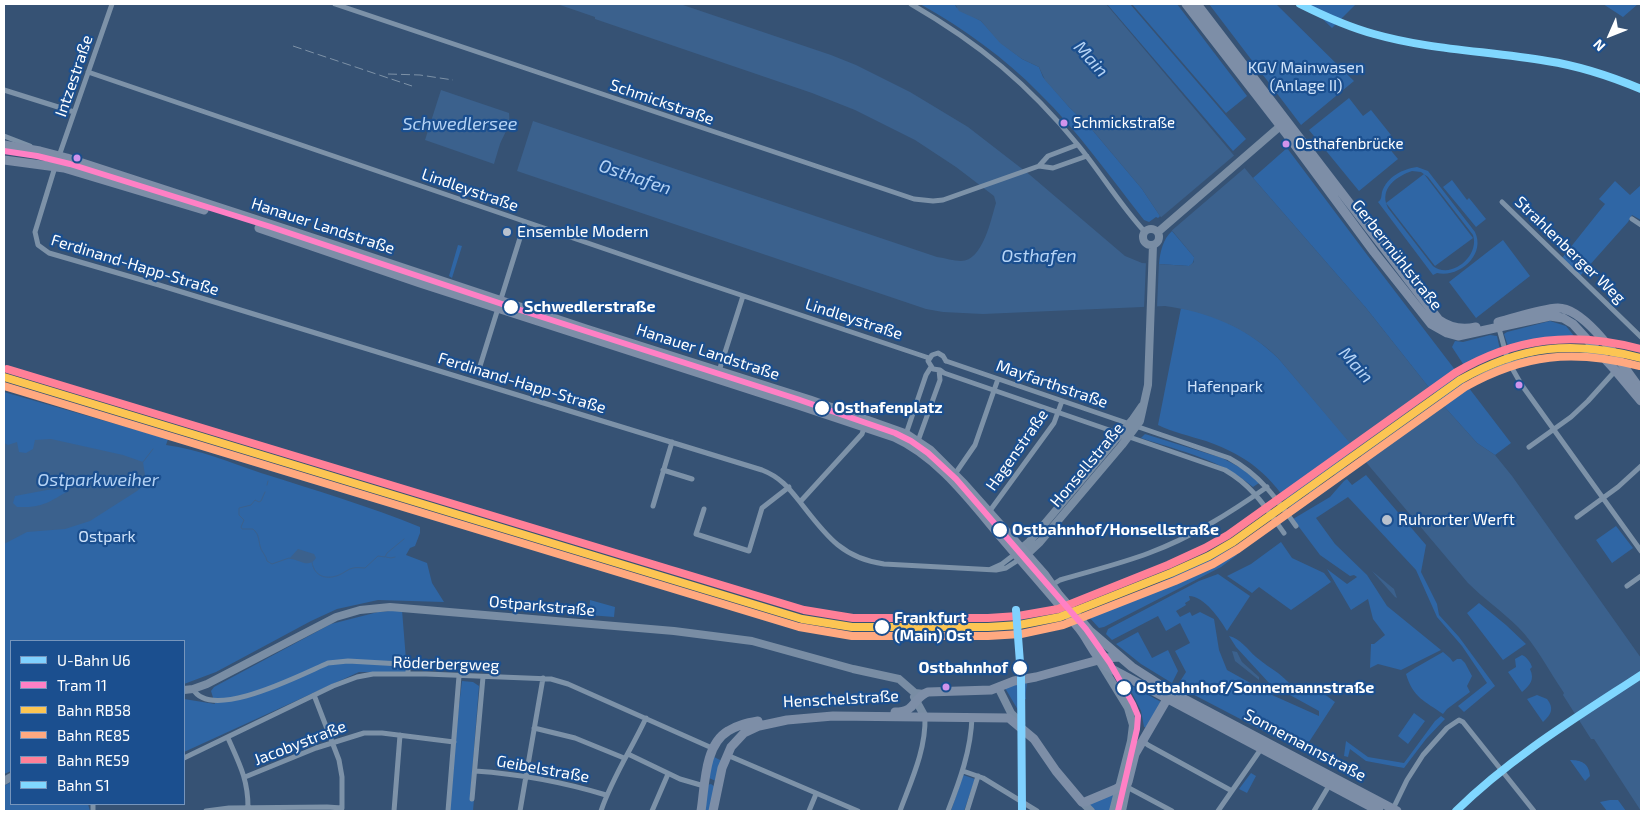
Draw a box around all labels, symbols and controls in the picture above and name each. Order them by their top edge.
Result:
north arrow [1585,10,1635,60]
street label: Intzestraße [51,33,97,119]
text: N [1589,36,1608,55]
water label: Main [1069,37,1113,81]
park label: KGV Mainwasen (Anlage II) [1248,58,1364,96]
street label: Schmickstraße [607,75,717,129]
water label: Schwedlersee [402,113,518,135]
place label: Schmickstraße [1073,114,1175,132]
marker: Schmickstraße [1059,118,1069,128]
place label: Osthafenbrücke [1295,135,1404,153]
marker: Osthafenbrücke [1281,139,1291,149]
unlabelled marker [72,153,82,163]
water label: Osthafen [596,155,674,199]
street label: Lindleystraße [419,164,521,216]
street label: Strahlenberger Weg [1511,192,1629,308]
street label: Hanauer Landstraße [249,194,397,258]
street label: Gerbermühlstraße [1348,196,1446,314]
place label: Ensemble Modern [517,222,649,242]
marker: Ensemble Modern [501,226,513,238]
street label: Ferdinand-Happ-Straße [49,230,221,300]
water label: Osthafen [1001,245,1077,267]
street label: Lindleystraße [803,294,905,344]
place label: Schwedlerstraße [524,297,656,317]
marker: Schwedlerstraße [502,298,520,316]
street label: Hanauer Landstraße [634,320,782,384]
water label: Main [1334,343,1378,387]
street label: Ferdinand-Happ-Straße [436,348,608,418]
street label: Mayfarthstraße [994,356,1110,412]
park label: Hafenpark [1187,377,1263,397]
unlabelled marker [1514,380,1524,390]
place label: Osthafenplatz [834,398,943,418]
marker: Osthafenplatz [813,399,831,417]
street label: Hagenstraße [982,406,1052,494]
street label: Honsellstraße [1046,419,1128,511]
water label: Ostparkweiher [37,469,159,491]
place label: Ruhrorter Werft [1398,510,1515,530]
marker: Ruhrorter Werft [1380,513,1394,527]
place label: Ostbahnhof/Honsellstraße [1012,520,1219,540]
marker: Ostbahnhof/Honsellstraße [991,521,1009,539]
park label: Ostpark [78,527,136,547]
street label: Ostparkstraße [488,592,596,620]
place label: Frankfurt (Main) Ost [894,608,972,646]
marker: Frankfurt (Main) Ost [873,618,891,636]
legend [10,640,185,805]
text: U-Bahn U6 [57,651,131,669]
street label: Röderbergweg [392,653,500,675]
place label: Ostbahnhof [919,658,1008,678]
marker: Ostbahnhof [1011,659,1029,677]
text: Tram 11 [57,676,107,694]
place label: Ostbahnhof/Sonnemannstraße [1136,678,1374,698]
marker: Ostbahnhof/Sonnemannstraße [1115,679,1133,697]
unlabelled marker [941,682,951,692]
street label: Henschelstraße [783,686,899,712]
text: Bahn RB58 [57,701,131,719]
street label: Sonnemannstraße [1241,705,1369,785]
street label: Jacobystraße [251,717,349,769]
text: Bahn RE85 [57,726,130,744]
text: Bahn RE59 [57,751,130,769]
street label: Geibelstraße [495,751,591,787]
text: Bahn S1 [57,776,110,794]

